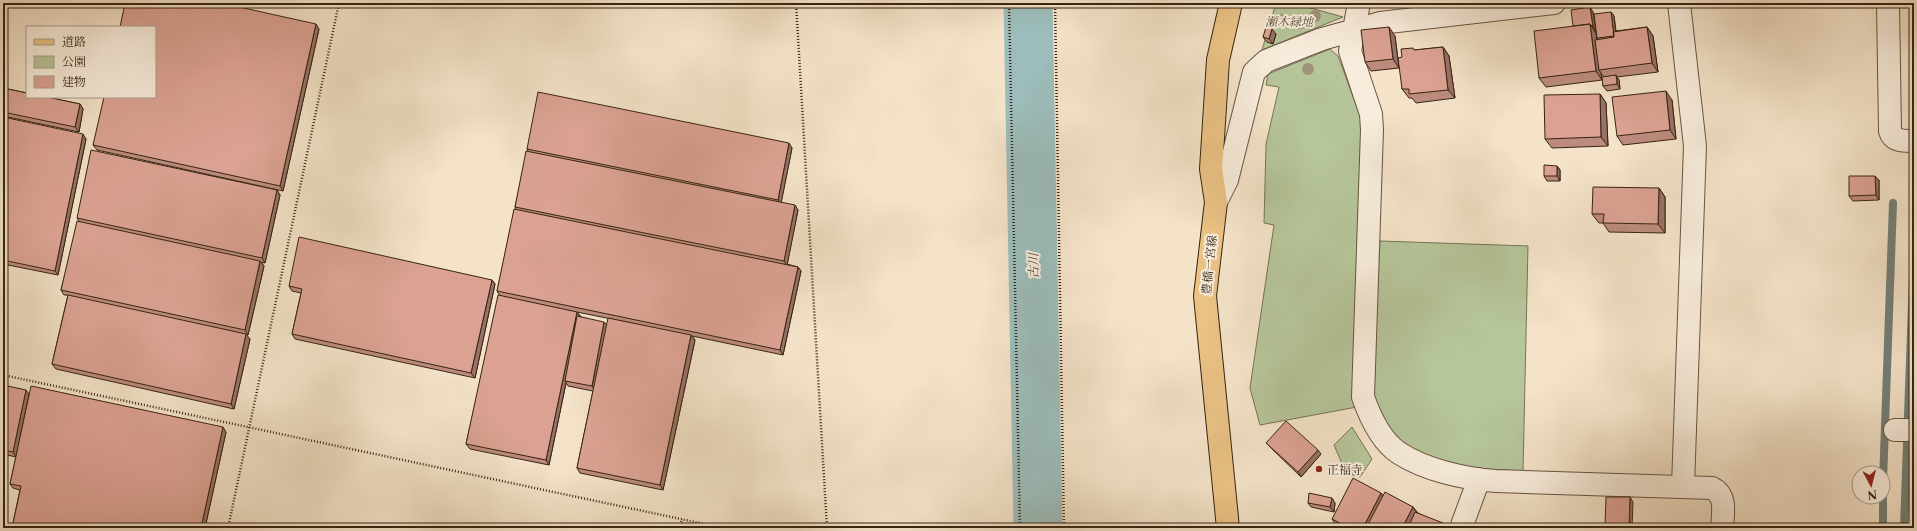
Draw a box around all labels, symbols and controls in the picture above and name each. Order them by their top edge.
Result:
park label: 瀬木緑地 [1265,14,1315,29]
legend [26,26,156,98]
text: 道路 [62,34,86,49]
text: 公園 [62,54,86,69]
text: 建物 [62,74,86,89]
street label: 豊橋一宮線 [1198,234,1220,296]
water label: 古川 [1025,251,1041,279]
place label: 正福寺 [1327,462,1363,477]
marker: 正福寺 [1314,464,1324,474]
north arrow [1851,465,1891,505]
text: N [1866,487,1878,503]

